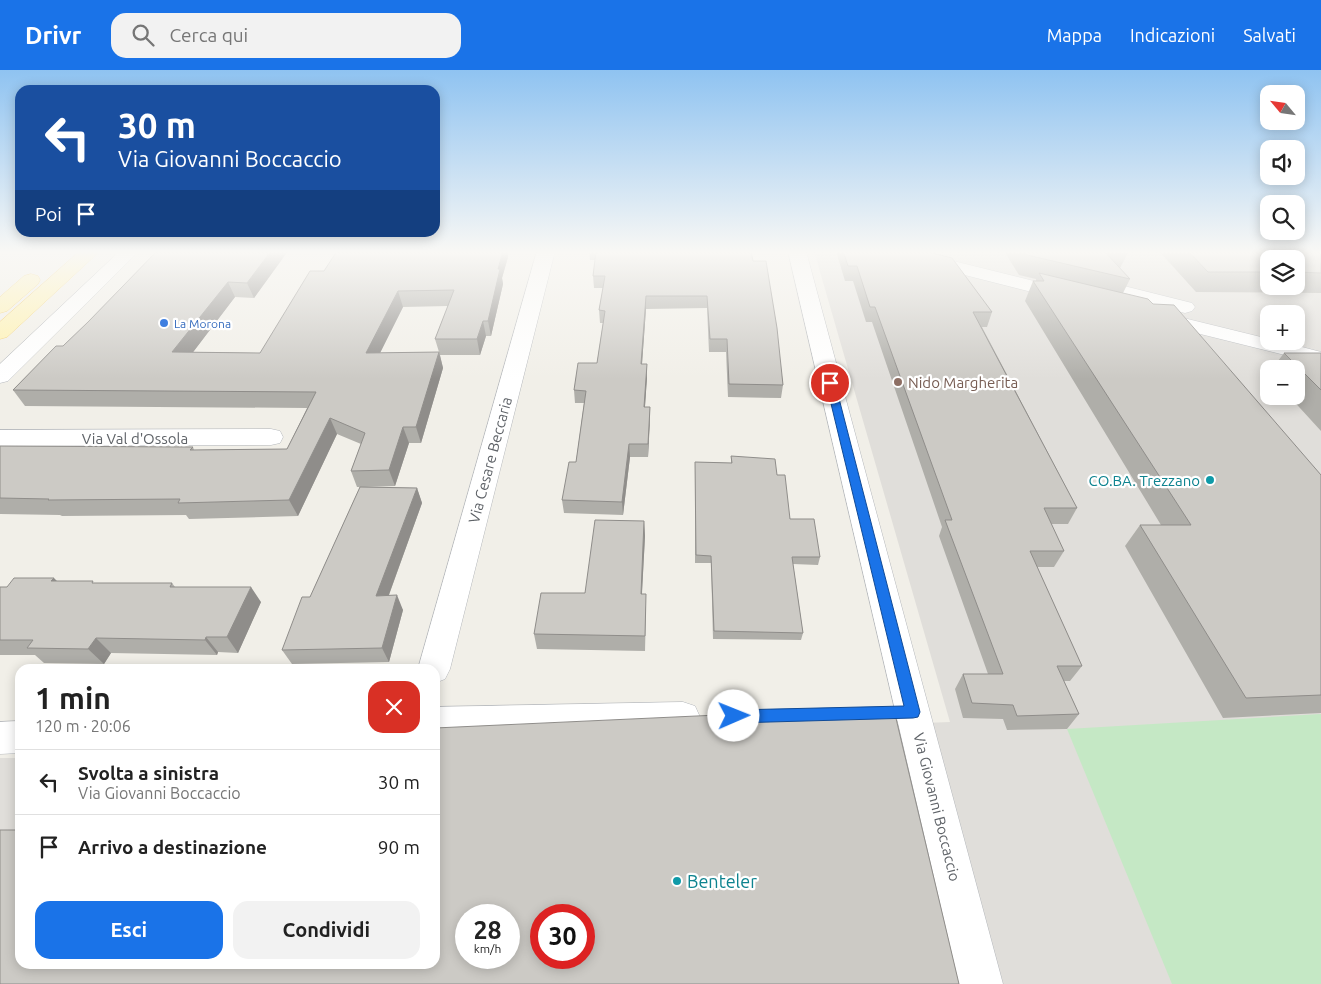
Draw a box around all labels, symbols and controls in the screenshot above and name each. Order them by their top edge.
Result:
search box [111,13,461,58]
icon: search [129,21,157,49]
text: Drivr [25,22,81,49]
text: Cerca qui [169,24,248,46]
text: Mappa [1047,25,1102,45]
text: Indicazioni [1130,25,1215,45]
text: Salvati [1243,25,1296,45]
north arrow [1260,85,1305,130]
map controls [1260,85,1305,405]
icon: left [35,105,100,170]
text: 30 m [118,105,196,145]
button: sound [1260,140,1305,185]
text: Via Giovanni Boccaccio [118,146,342,171]
button: search [1260,195,1305,240]
icon: arrive [72,200,100,228]
text: Poi [35,203,62,225]
button: layers [1260,250,1305,295]
button: + [1260,305,1305,350]
marker: La Morona [158,317,170,329]
place label: La Morona [174,317,231,330]
button: − [1260,360,1305,405]
pin [809,362,851,404]
icon: arrive [816,369,844,397]
place label: Nido Margherita [908,374,1018,391]
marker: Nido Margherita [892,376,904,388]
street label: Via Cesare Beccaria [465,395,515,525]
street label: Via Val d'Ossola [82,430,188,447]
place label: CO.BA. Trezzano [1089,472,1200,489]
marker: CO.BA. Trezzano [1204,474,1216,486]
text: 1 min [35,681,111,715]
button: close [368,681,420,733]
position arrow [707,689,759,741]
text: 120 m · 20:06 [35,717,131,735]
street label: Via Giovanni Boccaccio [910,731,964,883]
text: Svolta a sinistra [78,762,219,784]
icon: left [35,768,63,796]
text: 30 m [378,771,420,793]
text: Via Giovanni Boccaccio [78,784,241,802]
icon: arrive [35,833,63,861]
text: Arrivo a destinazione [78,836,267,858]
text: 90 m [378,836,420,858]
place label: Benteler [687,871,757,891]
marker: Benteler [671,875,683,887]
button: Esci [35,901,223,959]
button: Condividi [233,901,420,959]
speed limit sign: 30 [530,904,595,969]
text: 28 [473,916,502,944]
text: km/h [474,942,501,955]

